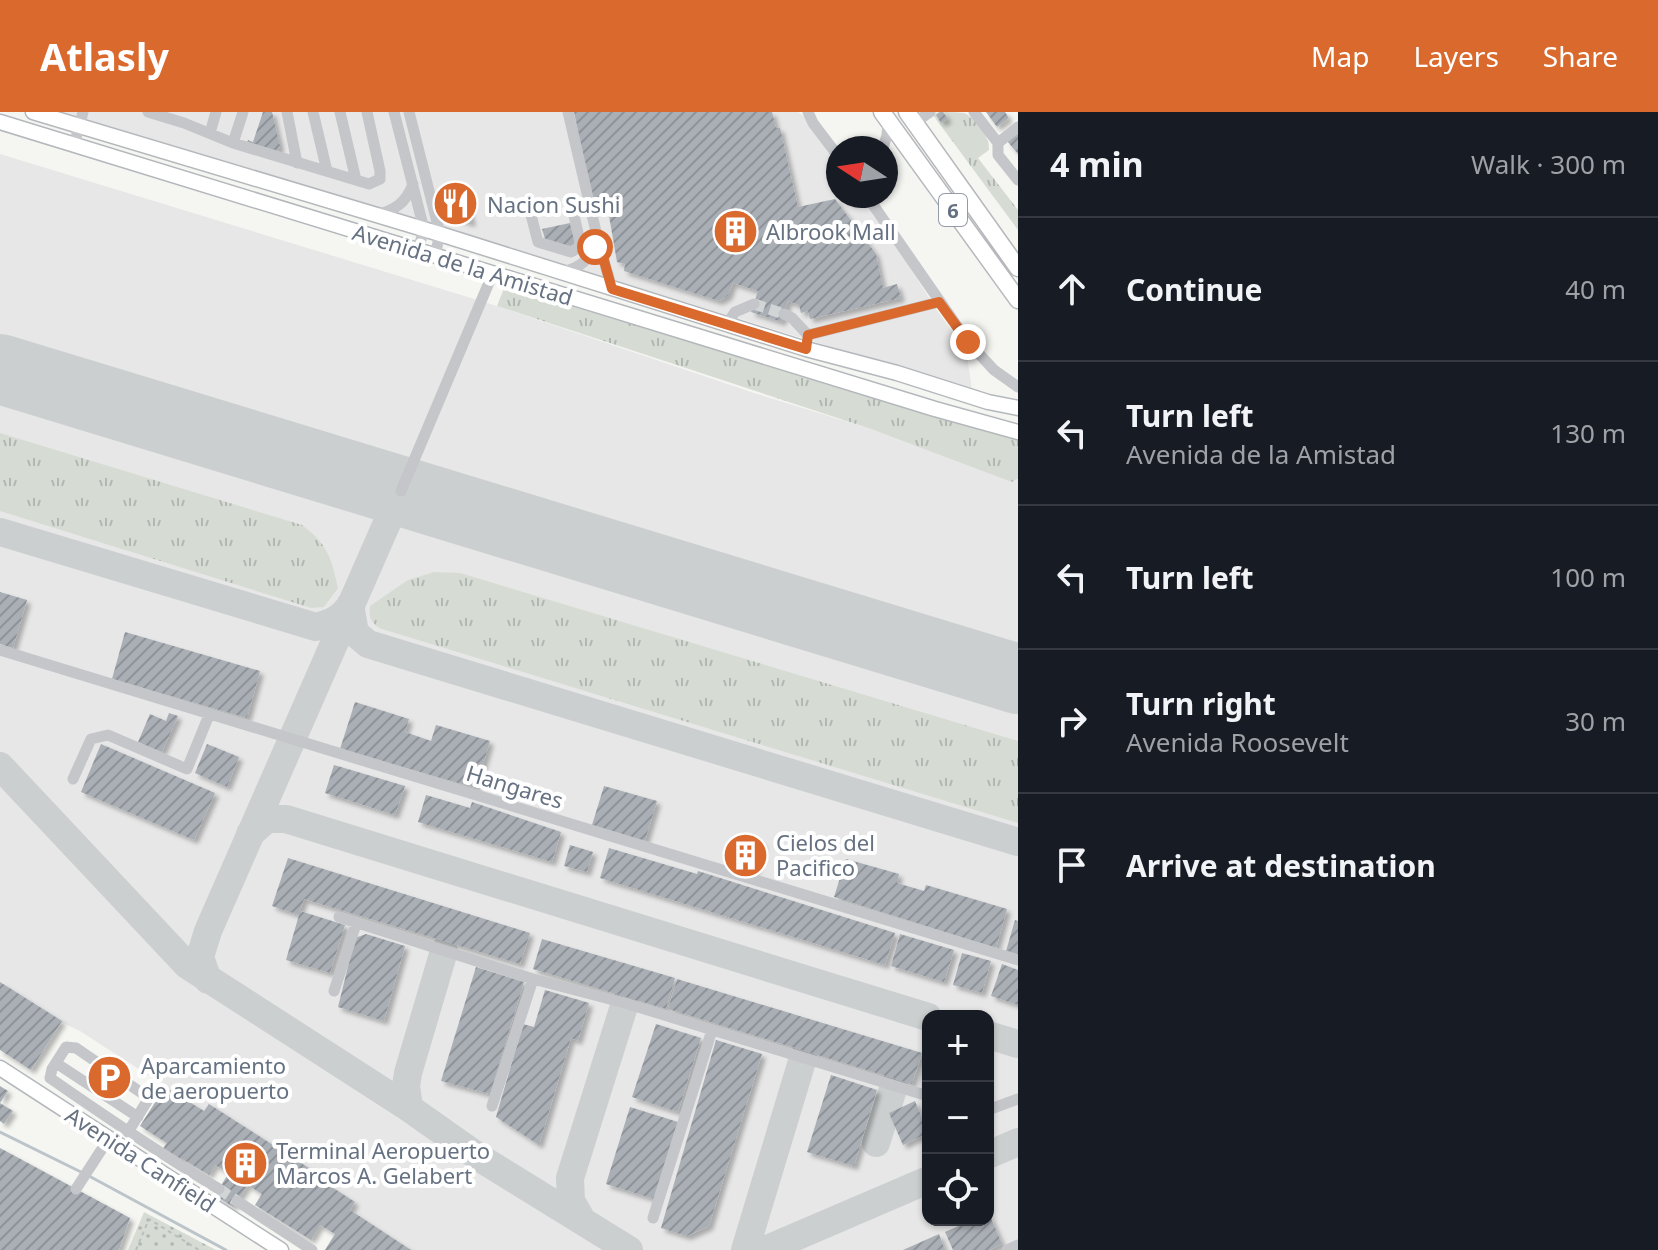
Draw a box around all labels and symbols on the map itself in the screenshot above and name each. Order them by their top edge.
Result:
north arrow [826,136,898,208]
restaurant icon: Nacion Sushi [432,180,480,228]
place label: Nacion Sushi [487,189,620,219]
road number: 6 [939,194,967,226]
building icon: Albrook Mall [711,207,759,255]
street label: Avenida de la Amistad [349,216,577,312]
place label: Albrook Mall [766,216,896,246]
route start [577,229,613,265]
route end [950,324,986,360]
street label: Hangares [463,757,567,815]
place label: Cielos del Pacifico [776,827,875,882]
building icon: Cielos del Pacifico [721,831,769,879]
place label: Aparcamiento de aeropuerto [141,1050,289,1105]
parking icon: Aparcamiento de aeropuerto [86,1054,134,1102]
street label: Avenida Canfield [60,1099,222,1219]
place label: Terminal Aeropuerto Marcos A. Gelabert [276,1135,490,1190]
building icon: Terminal Aeropuerto Marcos A. Gelabert [221,1139,269,1187]

